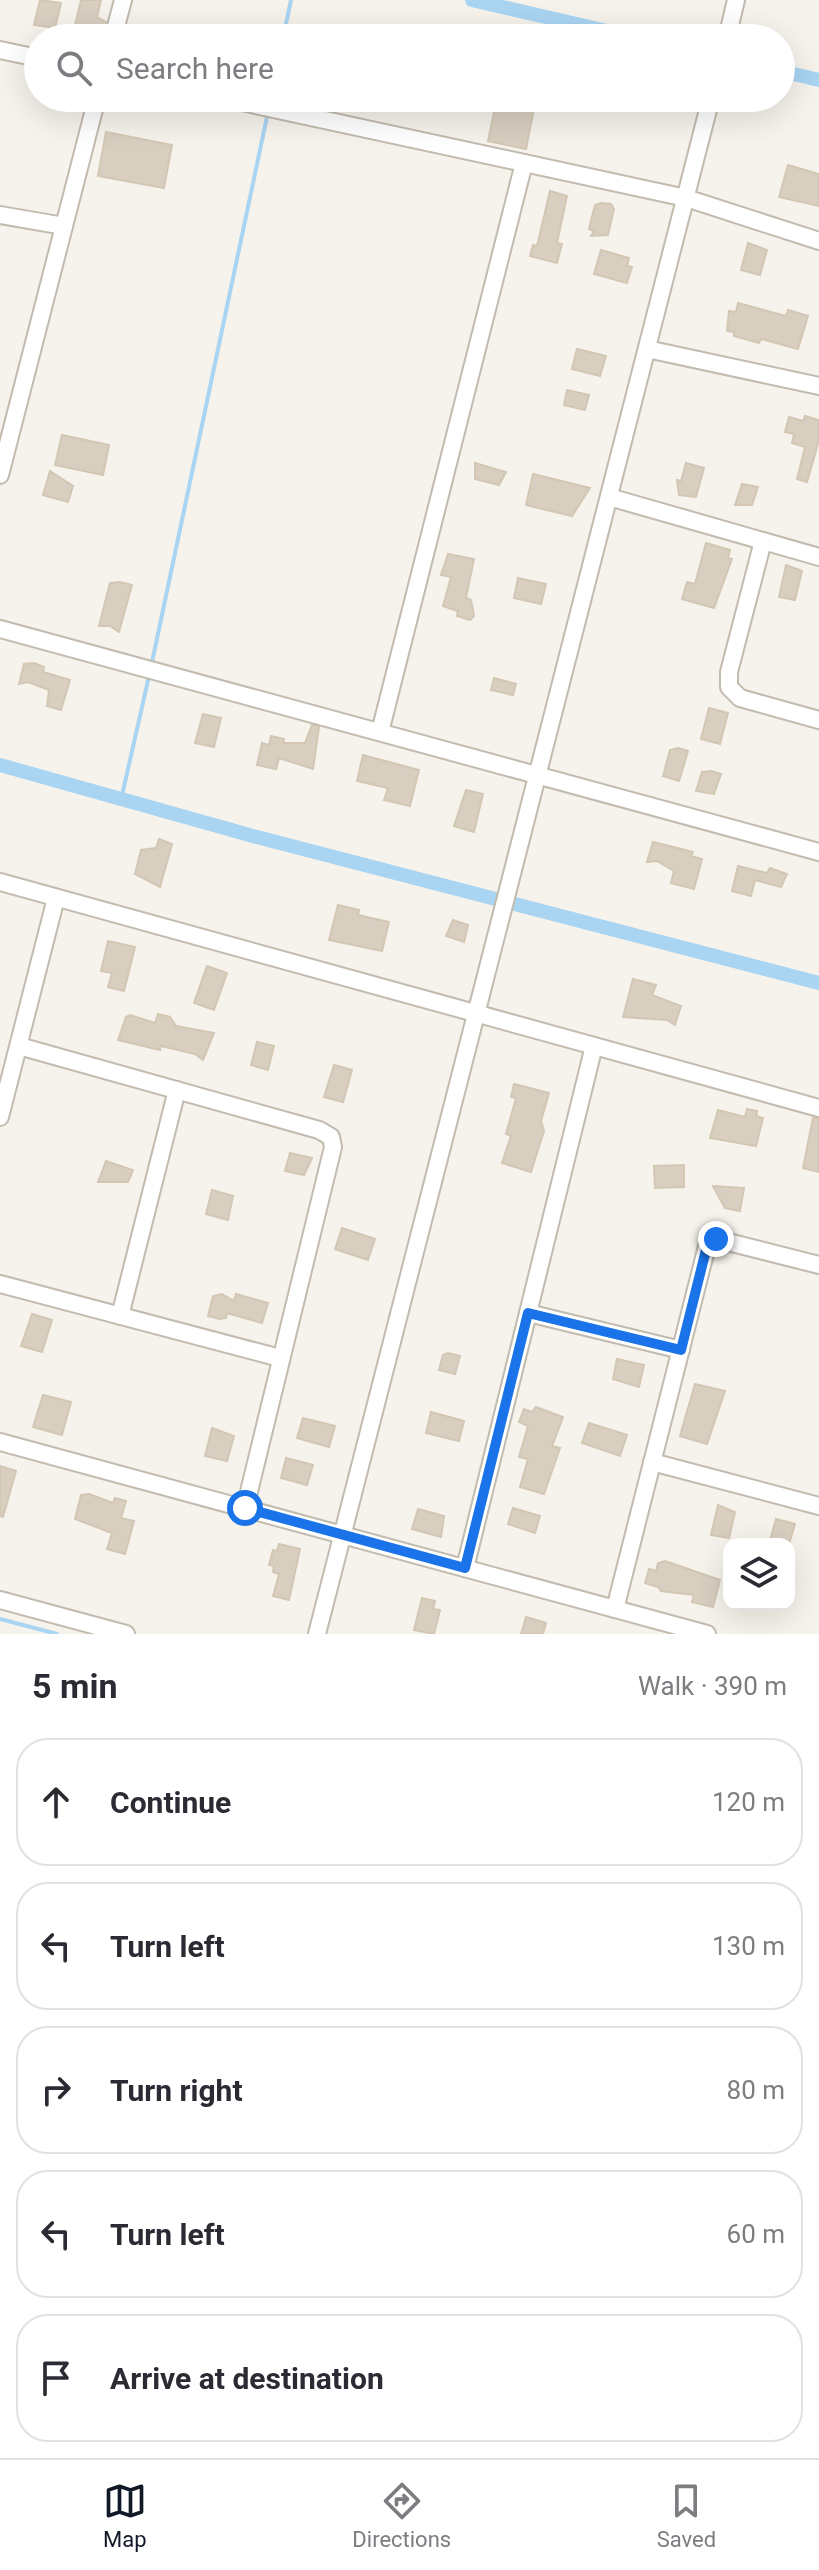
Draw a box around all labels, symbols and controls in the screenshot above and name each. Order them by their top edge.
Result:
search box [24,24,795,112]
icon: search [52,46,96,90]
text: Search here [116,51,274,86]
route end [698,1221,734,1257]
route start [227,1490,263,1526]
map controls [723,1538,795,1610]
button: layers [723,1538,795,1610]
text: 5 min [32,1666,117,1706]
text: Walk · 390 m [638,1671,787,1701]
icon: ahead [34,1780,78,1824]
text: Continue [110,1785,231,1820]
text: 120 m [712,1787,785,1817]
icon: left [34,1924,78,1968]
text: Turn left [110,1929,225,1964]
text: 130 m [712,1931,785,1961]
icon: right [34,2068,78,2112]
text: Turn right [110,2073,243,2108]
text: 80 m [727,2075,785,2105]
icon: left [34,2212,78,2256]
text: Turn left [110,2217,225,2252]
text: 60 m [727,2219,785,2249]
icon: arrive [34,2356,78,2400]
text: Arrive at destination [110,2361,384,2396]
tab: Map [103,2479,147,2552]
tab: Directions [352,2479,451,2552]
tab: Saved [657,2479,716,2552]

